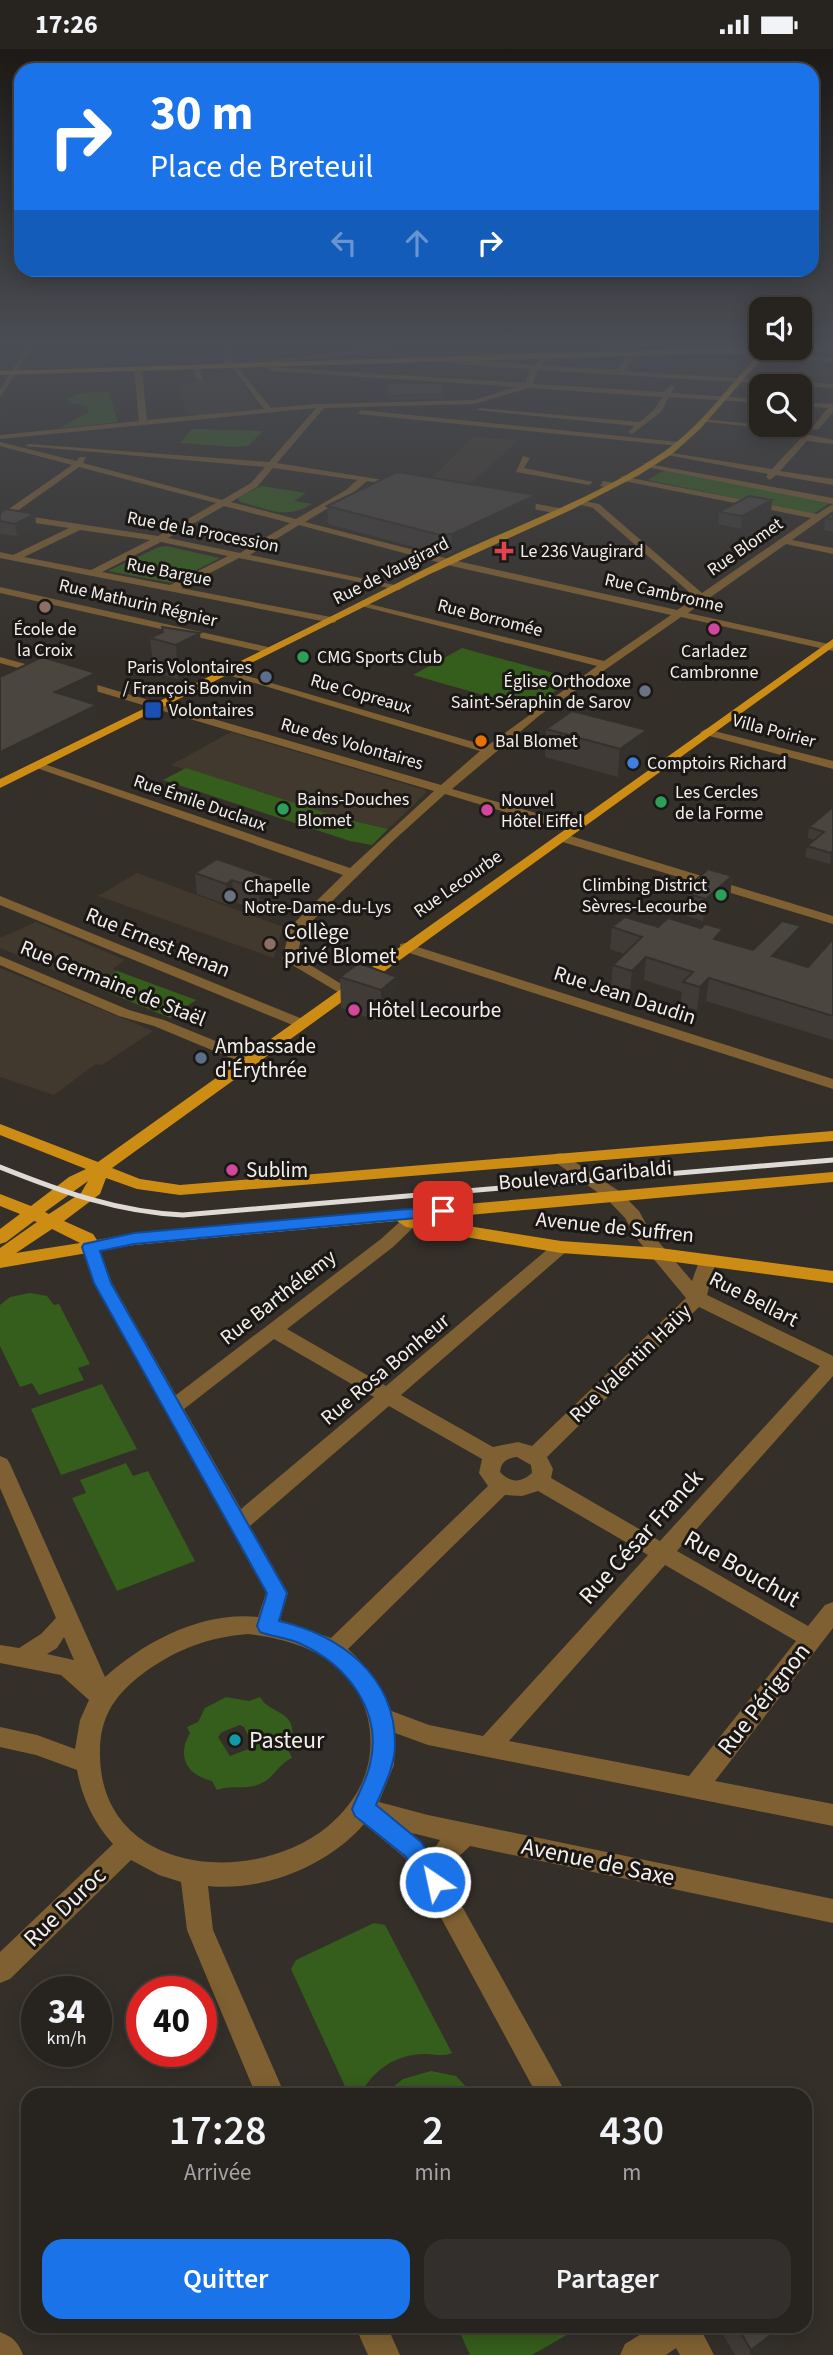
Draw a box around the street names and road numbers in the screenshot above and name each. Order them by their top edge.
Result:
street label: Rue de la Procession [125,505,281,559]
street label: Rue Blomet [702,512,788,582]
street label: Rue de Vaugirard [329,531,453,611]
street label: Rue Bargue [124,552,214,592]
street label: Rue Cambronne [602,567,726,619]
street label: Rue Mathurin Régnier [56,573,220,634]
street label: Rue Borromée [435,593,545,643]
street label: Rue Copreaux [307,668,415,720]
street label: Villa Poirier [730,708,819,754]
street label: Rue des Volontaires [278,712,426,776]
street label: Rue Émile Duclaux [130,769,270,837]
street label: Rue Lecourbe [409,844,507,924]
street label: Rue Ernest Renan [81,899,235,985]
street label: Rue Germaine de Staël [16,932,210,1034]
street label: Rue Jean Daudin [550,958,700,1032]
street label: Boulevard Garibaldi [497,1152,673,1198]
street label: Avenue de Suffren [534,1204,696,1250]
street label: Rue Barthélemy [214,1242,343,1352]
street label: Rue Bellart [704,1264,804,1334]
street label: Rue Valentin Haüy [562,1297,698,1429]
street label: Rue Rosa Bonheur [314,1305,457,1432]
street label: Rue César Franck [571,1461,711,1612]
street label: Rue Bouchut [677,1522,807,1616]
street label: Rue Pérignon [709,1635,819,1763]
street label: Avenue de Saxe [518,1829,678,1895]
street label: Rue Duroc [16,1859,114,1955]

